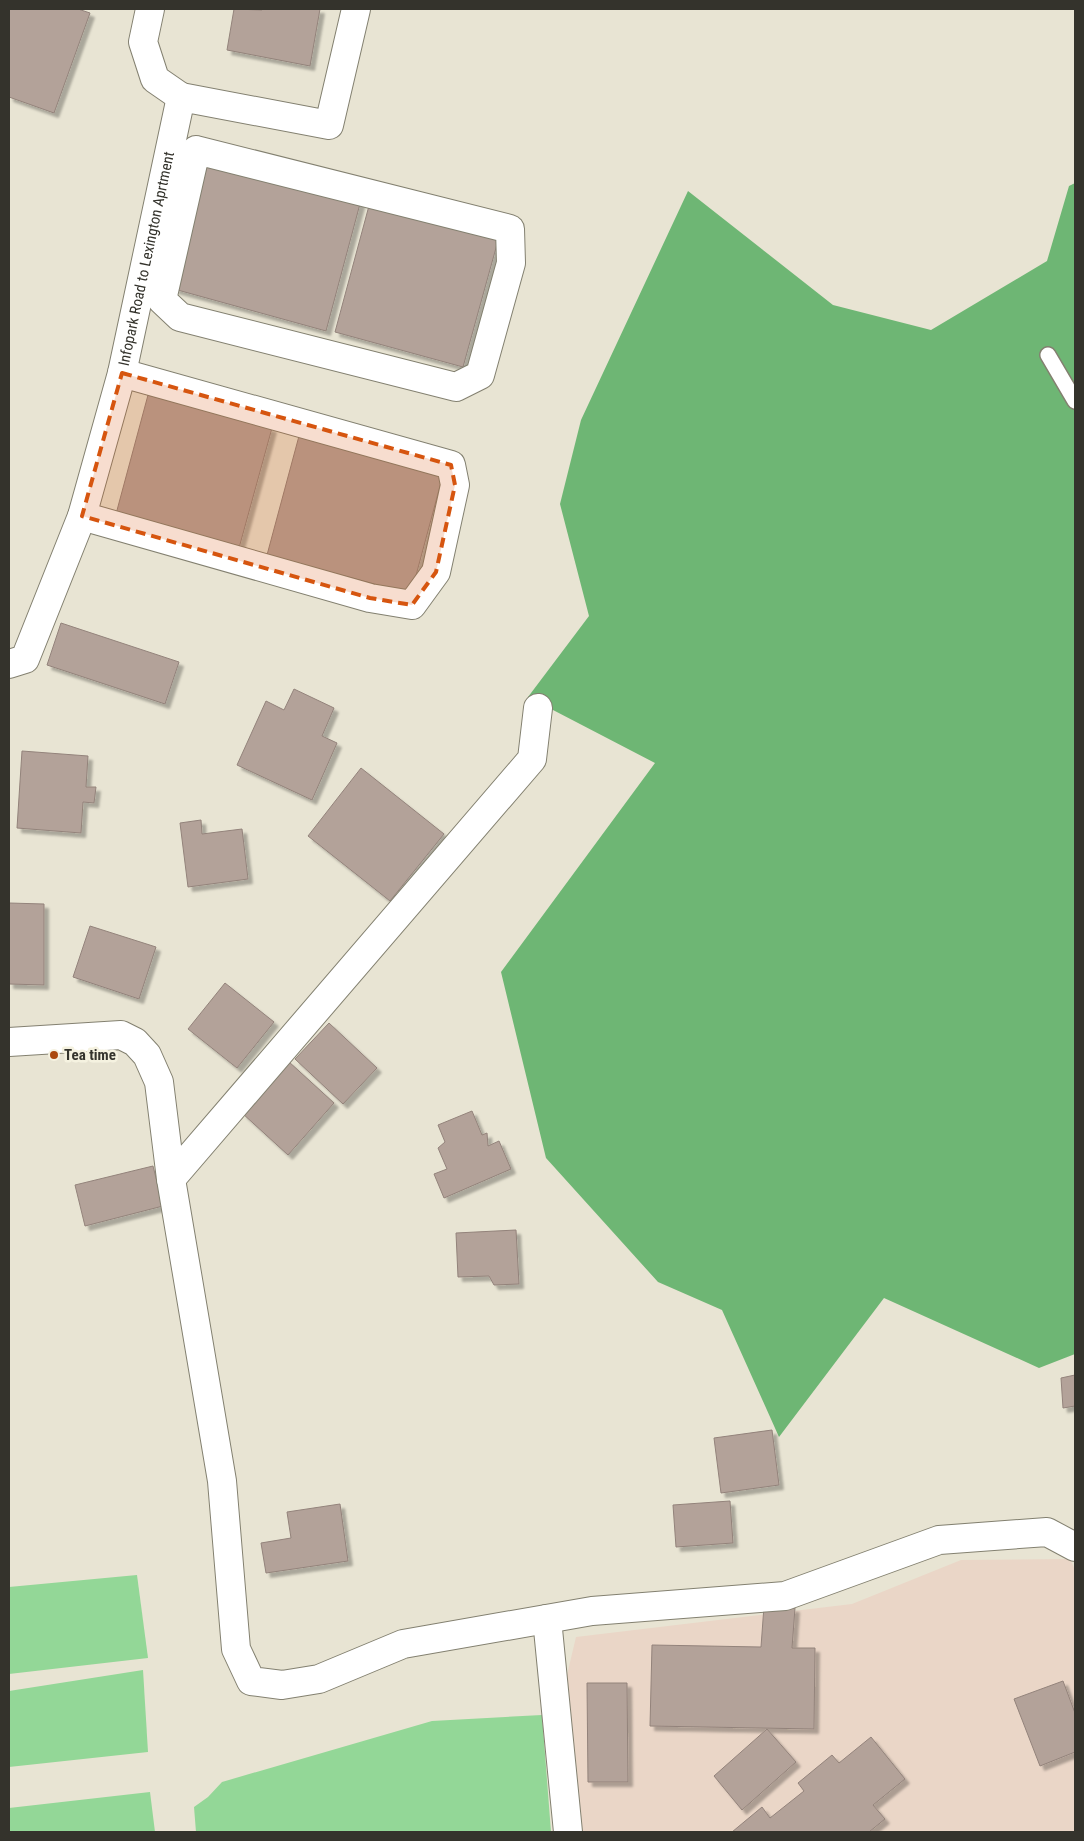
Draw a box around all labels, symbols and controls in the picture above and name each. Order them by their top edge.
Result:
street label: Infopark Road to Lexington Aprtment [115,150,178,367]
place label: Tea time [64,1046,116,1064]
marker: Tea time [48,1049,60,1061]

